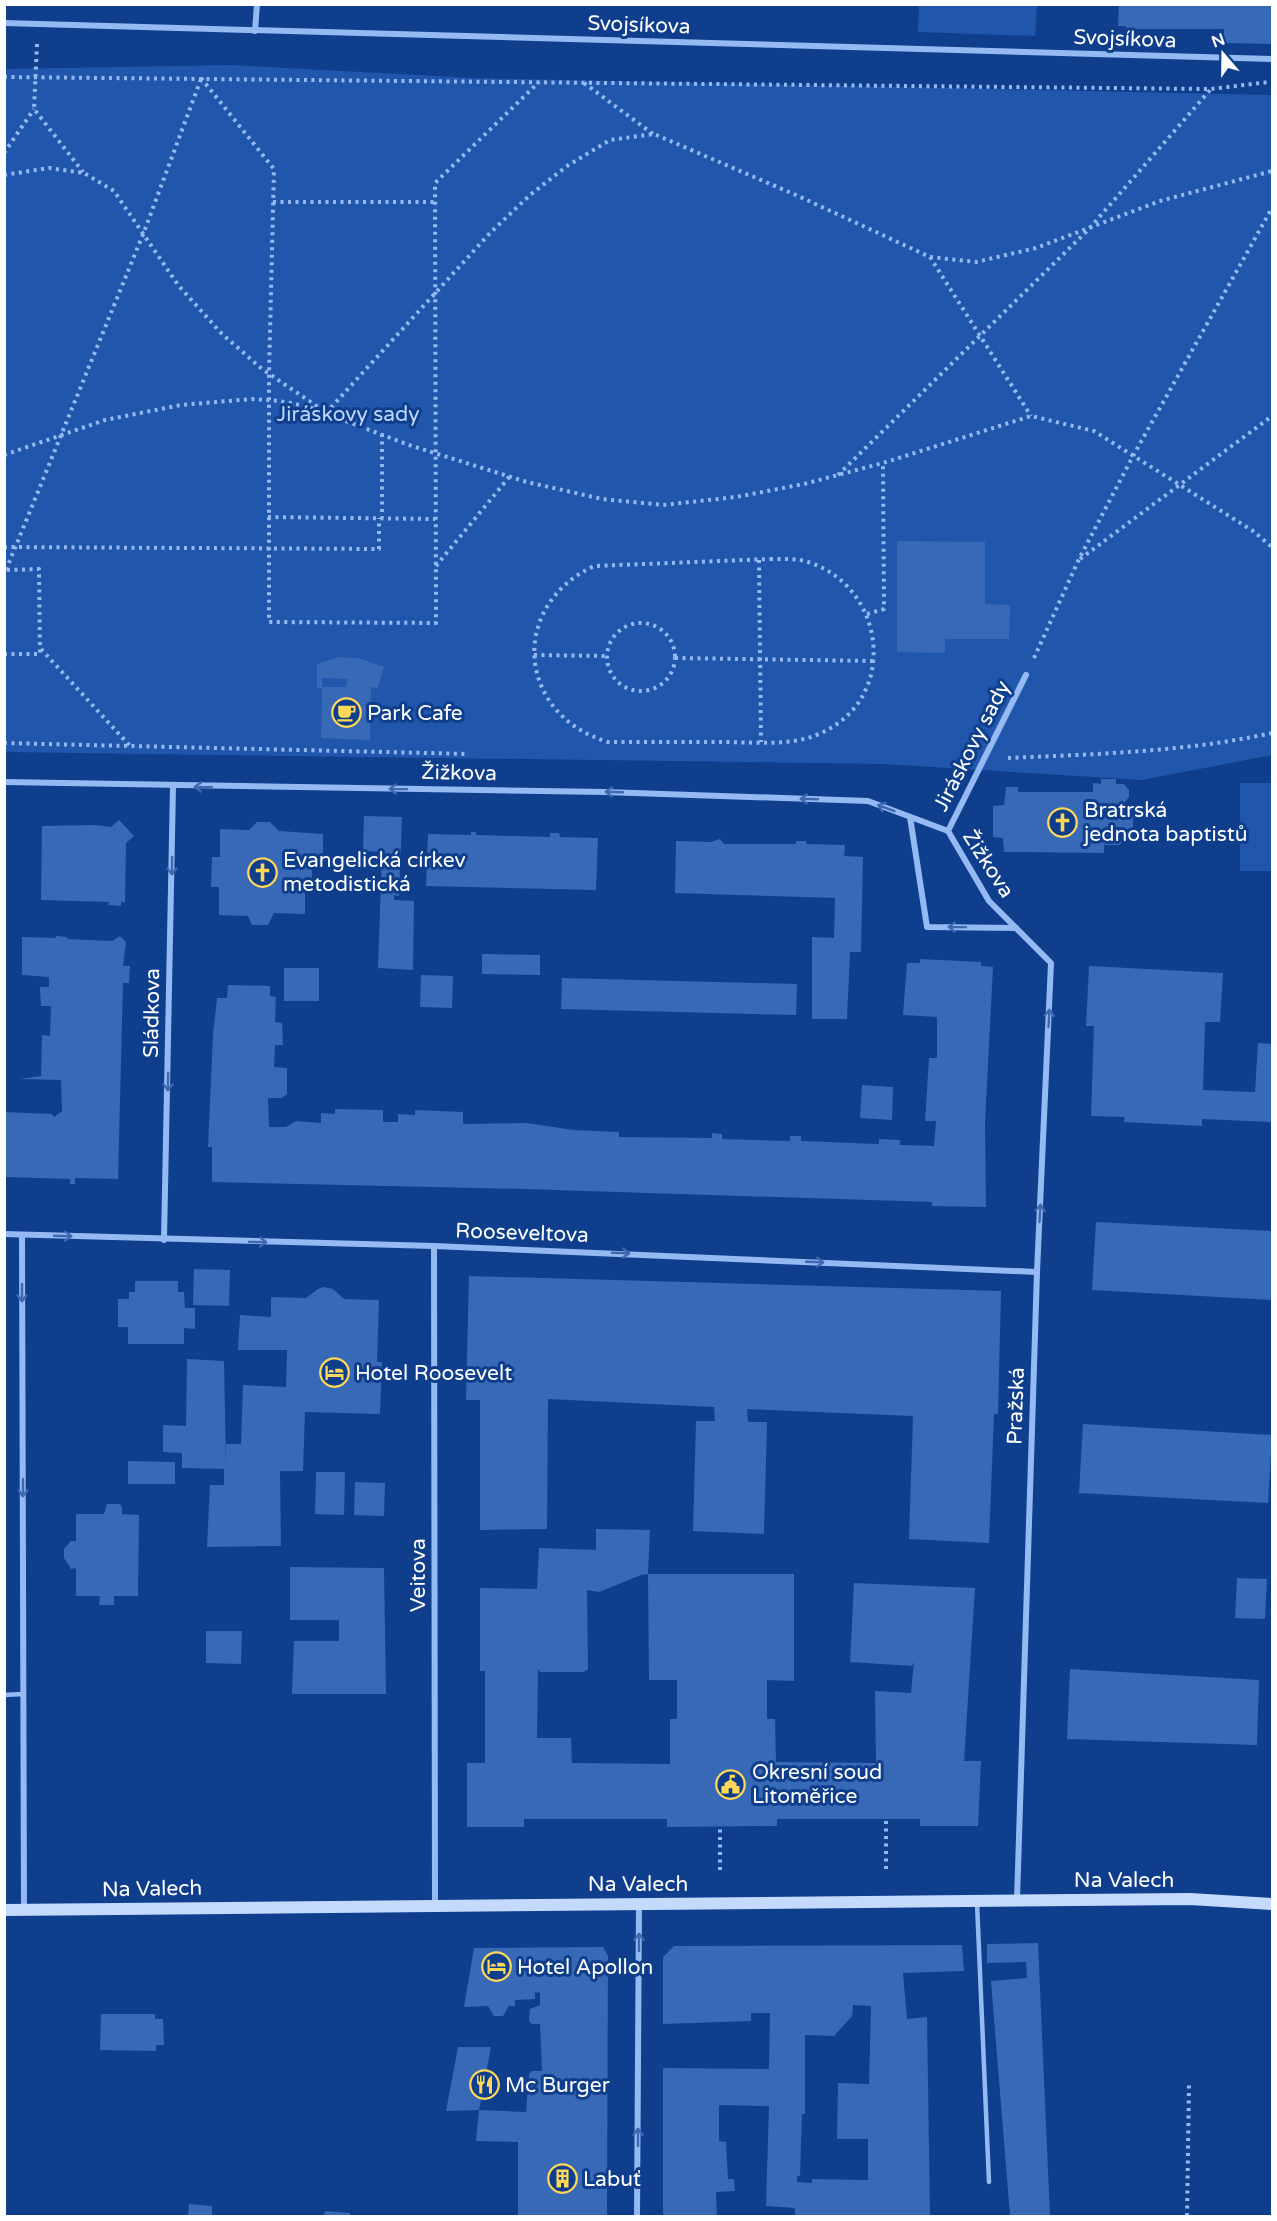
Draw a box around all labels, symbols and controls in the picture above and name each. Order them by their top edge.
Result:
street label: Svojsíkova [587,11,691,39]
north arrow [1193,24,1253,84]
street label: Svojsíkova [1073,25,1177,53]
text: N [1209,29,1228,52]
park label: Jiráskovy sady [276,402,420,427]
street label: Jiráskovy sady [928,677,1016,815]
cafe icon: Park Cafe [330,697,362,729]
place label: Park Cafe [367,701,463,726]
street label: Žižkova [421,760,497,786]
one-way arrow [194,781,214,793]
one-way arrow [389,783,409,795]
one-way arrow [605,786,625,798]
one-way arrow [800,793,820,805]
place label: Bratrská jednota baptistů [1083,798,1248,847]
one-way arrow [877,802,896,813]
church icon: Bratrská jednota baptistů [1047,806,1079,838]
street label: Žižkova [957,825,1019,903]
place label: Evangelická církev metodistická [283,848,466,897]
one-way arrow [166,855,178,875]
church icon: Evangelická církev metodistická [246,856,278,888]
one-way arrow [948,921,968,933]
street label: Sládkova [139,968,165,1058]
one-way arrow [1043,1009,1054,1029]
one-way arrow [162,1071,173,1091]
one-way arrow [1034,1204,1045,1224]
street label: Rooseveltova [455,1218,589,1248]
one-way arrow [52,1230,72,1242]
one-way arrow [247,1236,267,1247]
one-way arrow [610,1248,630,1259]
one-way arrow [805,1256,825,1267]
one-way arrow [16,1283,28,1303]
hotel icon: Hotel Roosevelt [318,1357,350,1389]
place label: Hotel Roosevelt [355,1361,512,1386]
street label: Pražská [1002,1367,1030,1445]
one-way arrow [17,1478,29,1498]
street label: Veitova [406,1538,431,1612]
place label: Okresní soud Litoměřice [752,1760,882,1809]
public building icon: Okresní soud Litoměřice [715,1768,747,1800]
street label: Na Valech [1074,1868,1174,1893]
street label: Na Valech [588,1872,688,1897]
street label: Na Valech [102,1876,202,1902]
one-way arrow [633,1933,645,1953]
hotel icon: Hotel Apollon [480,1951,512,1983]
place label: Hotel Apollon [517,1955,653,1980]
restaurant icon: Mc Burger [468,2069,500,2101]
place label: Mc Burger [505,2073,610,2098]
one-way arrow [632,2128,644,2148]
building icon: Labuť [546,2163,578,2195]
place label: Labuť [583,2167,641,2192]

